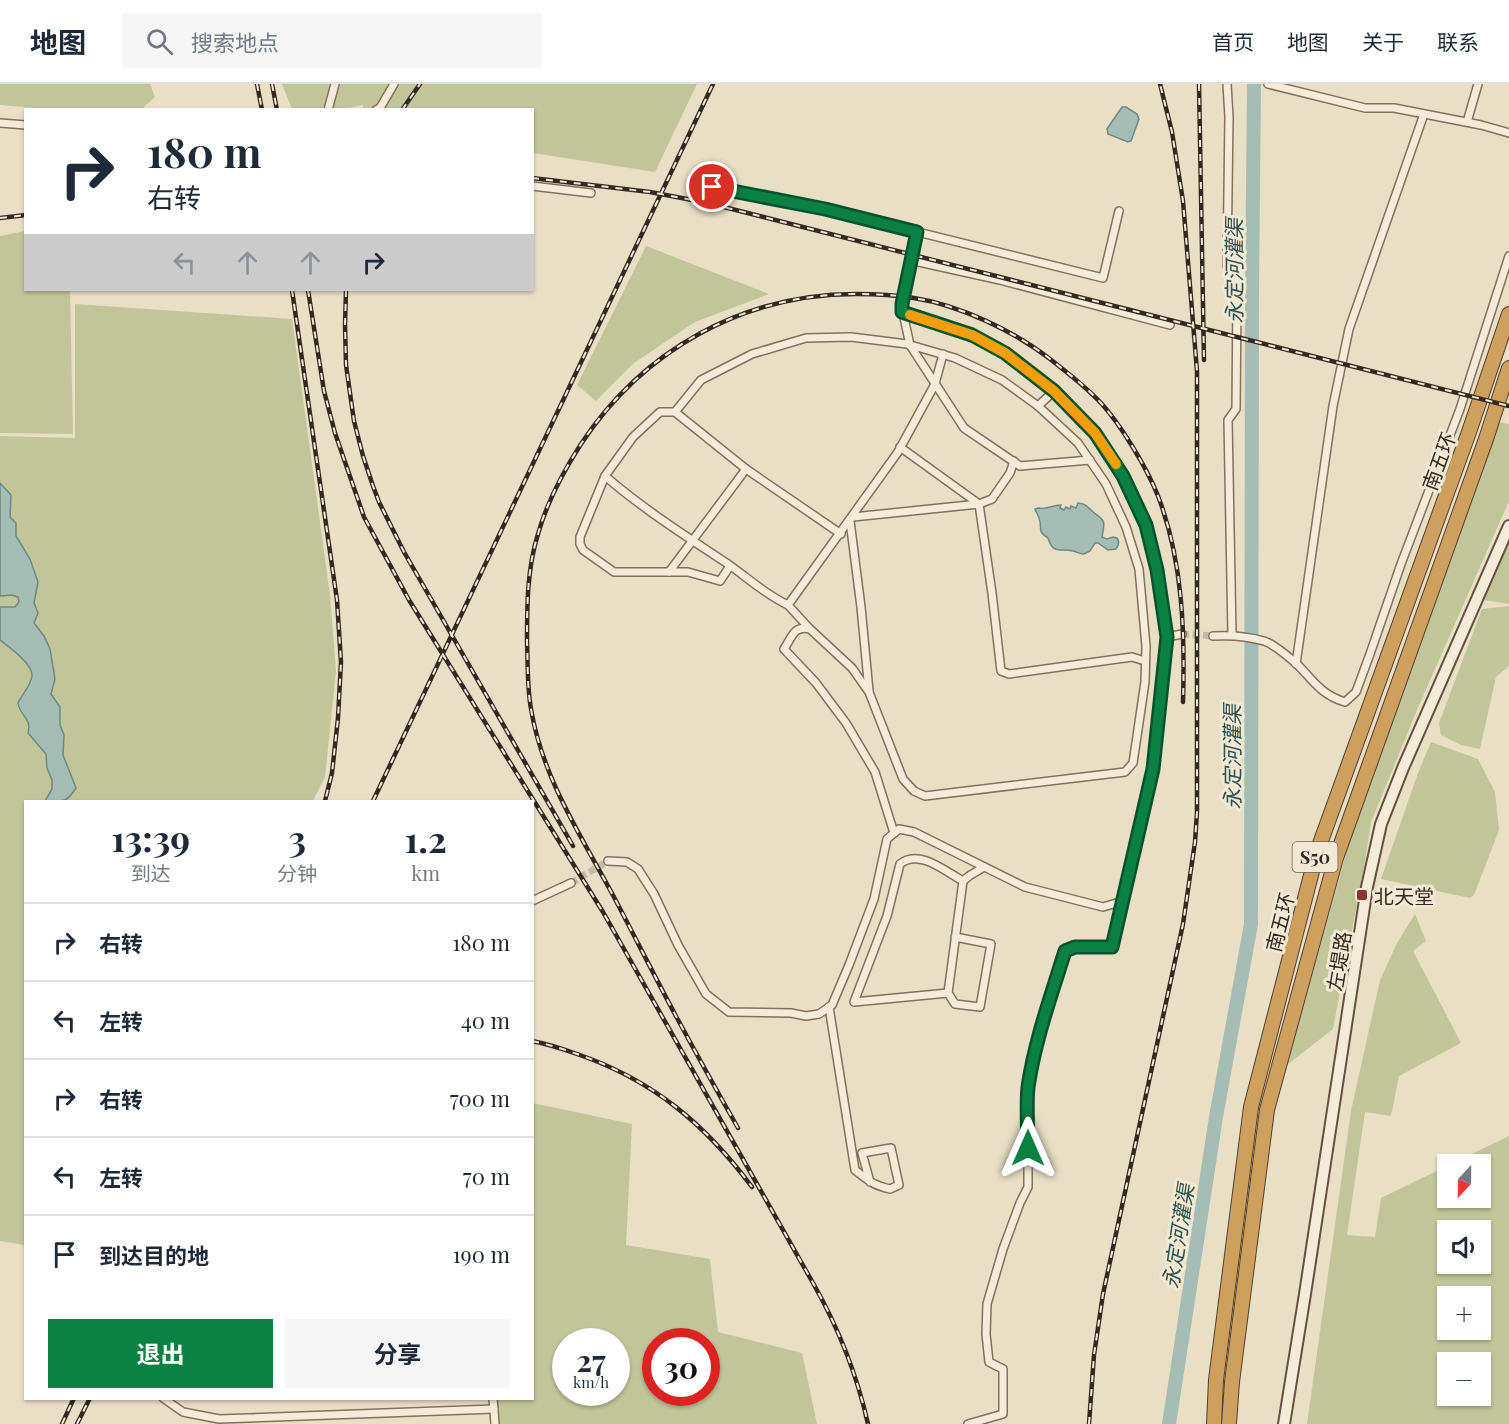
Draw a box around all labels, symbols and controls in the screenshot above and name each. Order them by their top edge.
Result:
search box [122,14,542,68]
text: 地图 [30,23,86,60]
icon: search [143,25,176,58]
text: 搜索地点 [191,27,279,57]
text: 首页 [1212,27,1254,55]
text: 地图 [1287,27,1329,55]
text: 关于 [1362,27,1404,55]
text: 联系 [1437,27,1479,55]
text: 180 m [147,123,262,179]
icon: right [48,132,126,210]
pin [686,161,737,212]
icon: arrive [695,170,728,203]
text: 右转 [147,179,201,215]
water label: 永定河灌渠 [1219,216,1247,324]
icon: left [168,246,201,279]
icon: ahead [231,246,264,279]
icon: ahead [294,246,327,279]
icon: right [357,246,390,279]
street label: 南五环 [1415,428,1461,494]
water label: 永定河灌渠 [1217,702,1245,810]
text: 13:39 [111,813,190,861]
text: 3 [289,813,306,861]
text: 1.2 [405,814,447,862]
road number: S50 [1292,842,1338,872]
text: 到达 [131,859,171,886]
text: 分钟 [277,859,317,886]
text: km [411,859,440,886]
place label: 北天堂 [1374,882,1434,909]
marker: 北天堂 [1355,888,1369,902]
street label: 南五环 [1259,890,1299,954]
icon: right [48,926,81,959]
text: 180 m [452,927,510,957]
text: 右转 [99,928,143,958]
street label: 左堤路 [1320,929,1356,993]
icon: left [48,1004,81,1037]
text: 40 m [461,1005,510,1035]
text: 左转 [99,1006,143,1036]
icon: right [48,1082,81,1115]
text: 700 m [450,1083,510,1113]
text: 右转 [99,1084,143,1114]
position arrow [996,1116,1060,1180]
north arrow [1437,1154,1491,1208]
map controls [1437,1154,1491,1406]
icon: left [48,1160,81,1193]
text: 70 m [463,1161,510,1191]
text: 左转 [99,1162,143,1192]
water label: 永定河灌渠 [1155,1179,1200,1290]
button: sound [1437,1220,1491,1274]
icon: arrive [48,1238,81,1271]
text: 190 m [452,1239,510,1269]
text: 到达目的地 [99,1240,209,1270]
button: + [1437,1286,1491,1340]
button: 退出 [48,1319,273,1388]
button: 分享 [285,1319,510,1388]
speed limit sign: 30 [642,1328,720,1406]
text: 27 [576,1340,606,1380]
button: − [1437,1352,1491,1406]
text: km/h [573,1372,609,1392]

